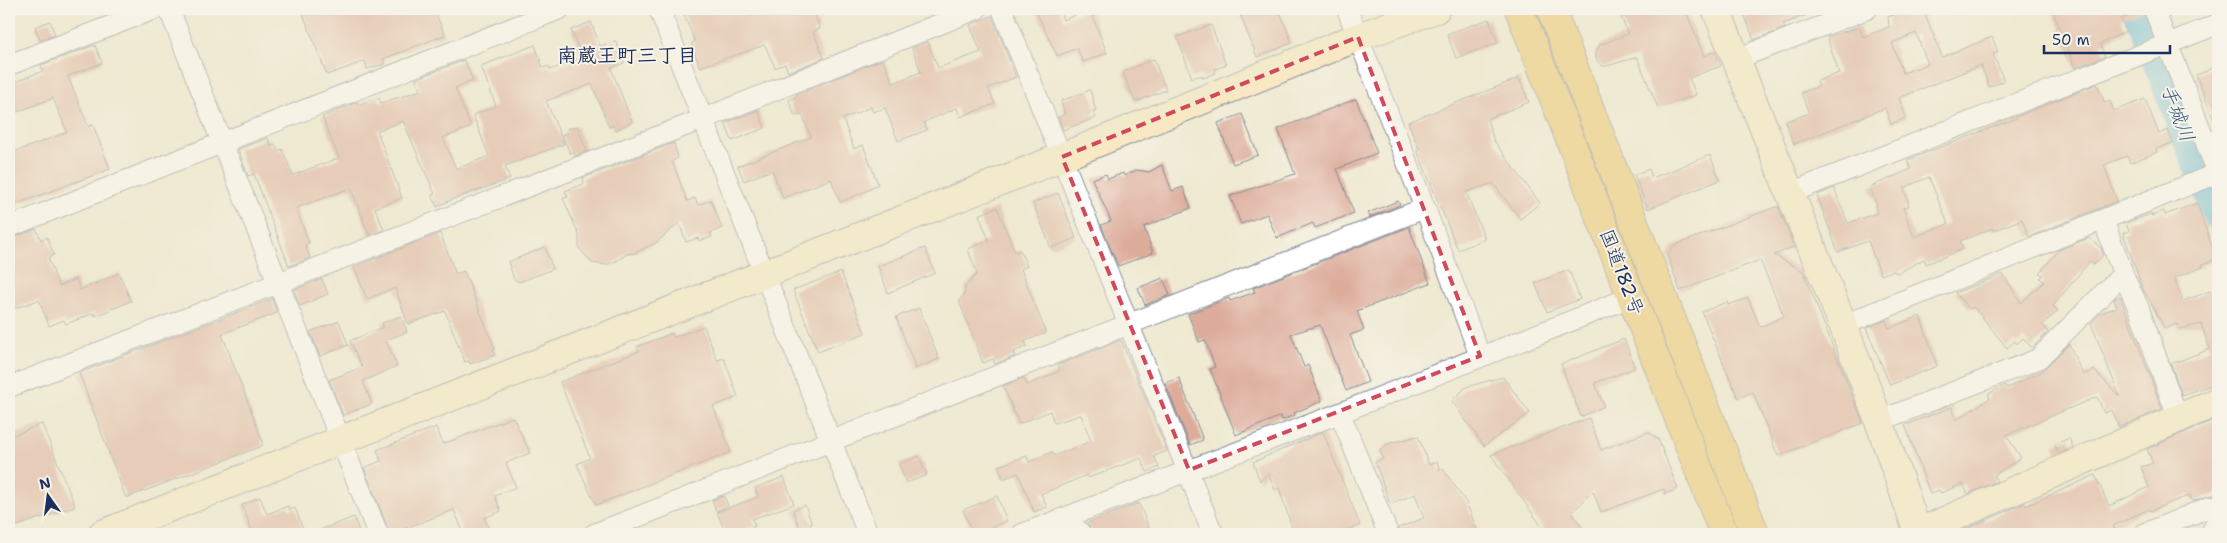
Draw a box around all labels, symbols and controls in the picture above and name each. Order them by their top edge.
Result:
scale bar [2044,22,2171,54]
text: 50 m [2052,30,2090,50]
district label: 南蔵王町三丁目 [557,42,697,68]
water label: 手城川 [2155,80,2201,146]
street label: 国道182号 [1594,225,1650,319]
north arrow [22,470,72,520]
text: N [37,473,52,493]

